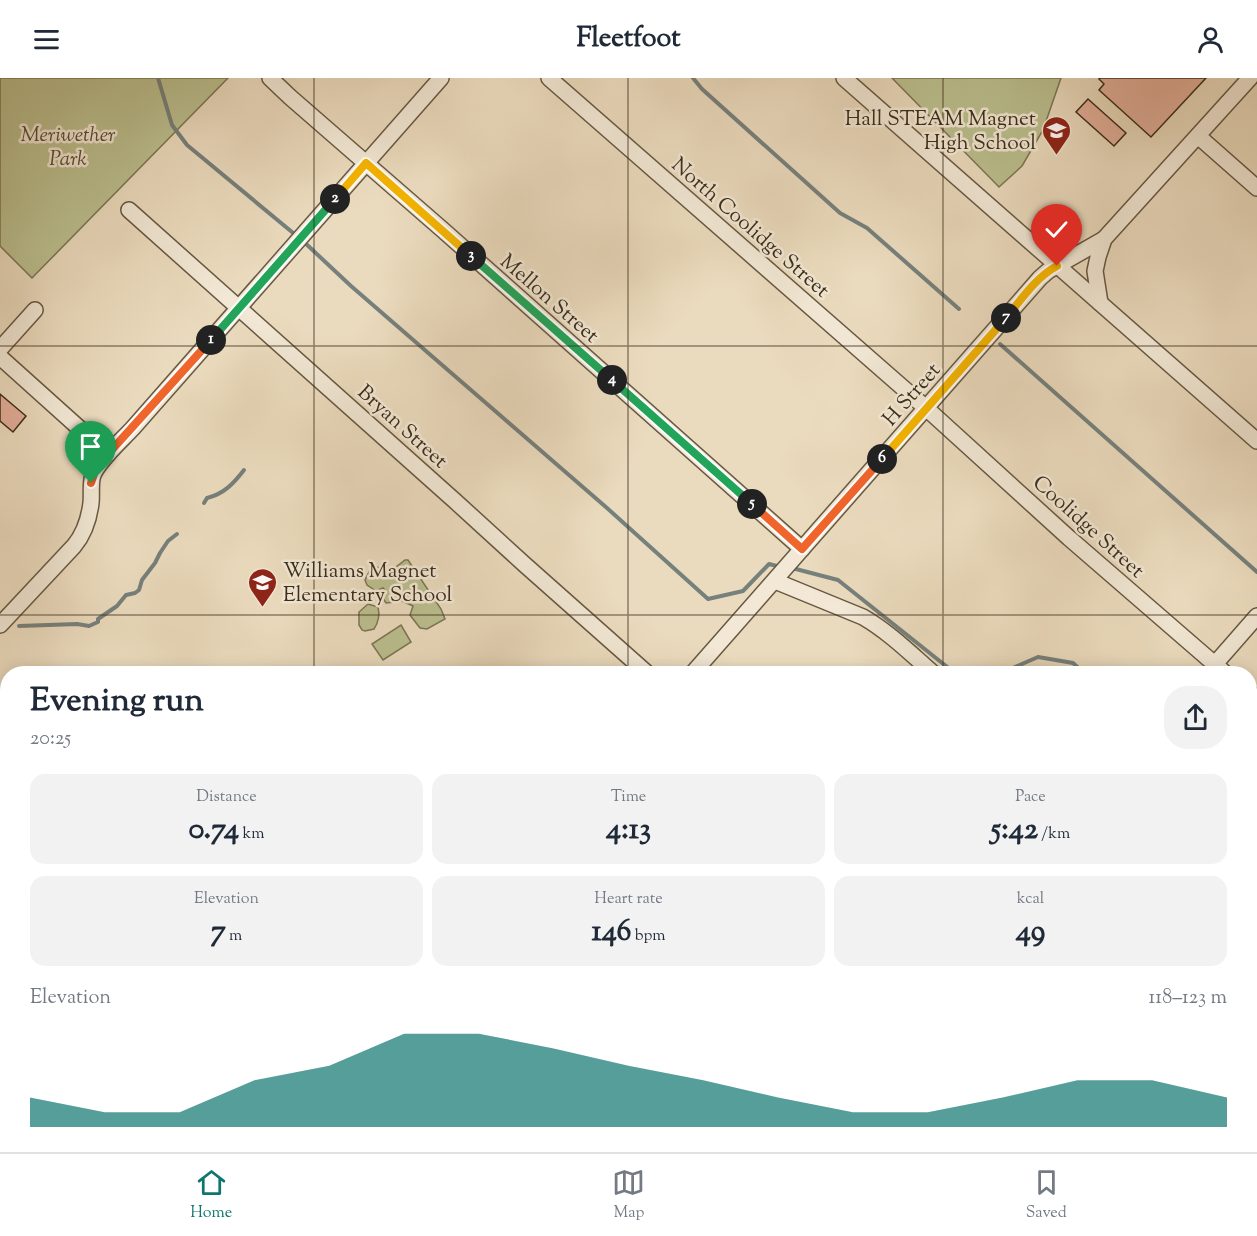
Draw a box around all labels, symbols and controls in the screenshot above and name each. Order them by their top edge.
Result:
text: Fleetfoot [577,20,680,59]
icon: menu [30,23,63,56]
icon: person [1194,23,1227,56]
place label: Hall STEAM Magnet High School [845,105,1036,159]
school or university icon: Hall STEAM Magnet High School [1041,114,1073,156]
park label: Meriwether Park [20,121,116,175]
street label: North Coolidge Street [664,151,835,306]
pin: 2 [320,184,350,214]
text: 2 [331,187,339,210]
pin [1031,204,1082,266]
icon: check [1040,213,1073,246]
pin: 3 [456,241,486,271]
text: 3 [468,244,474,267]
street label: Mellon Street [493,248,605,351]
pin: 7 [991,303,1021,333]
text: 7 [1002,306,1010,329]
pin: 1 [196,325,226,355]
text: 1 [208,328,214,351]
street label: H Street [876,357,949,434]
pin: 4 [597,365,627,395]
text: 4 [608,368,616,391]
street label: Bryan Street [350,379,453,476]
pin [65,421,116,483]
icon: arrive [74,430,107,463]
pin: 6 [867,444,897,474]
text: 6 [878,447,886,470]
street label: Coolidge Street [1025,469,1150,586]
pin: 5 [737,489,767,519]
text: 5 [749,492,755,515]
place label: Williams Magnet Elementary School [283,557,453,611]
school or university icon: Williams Magnet Elementary School [246,566,278,608]
text: Evening run [30,678,204,726]
button: share [1164,686,1227,749]
text: 20:25 [30,725,71,754]
text: Distance [196,786,257,809]
text: Time [611,786,646,809]
text: Pace [1015,786,1046,809]
text: 0.74 [188,809,239,852]
text: 4:13 [606,809,651,852]
text: 5:42 [991,809,1038,852]
text: km [239,823,265,846]
text: /km [1038,823,1070,846]
text: Elevation [194,888,259,911]
text: Heart rate [594,888,663,911]
text: kcal [1017,888,1044,911]
text: 7 [211,911,226,954]
text: 146 [591,911,631,954]
text: 49 [1016,911,1045,954]
text: m [226,925,242,948]
text: bpm [631,925,666,948]
text: Elevation [30,984,111,1013]
text: 118–123 m [1149,984,1227,1013]
tab: Home [190,1166,232,1225]
tab: Map [612,1166,645,1225]
tab: Saved [1026,1166,1067,1225]

